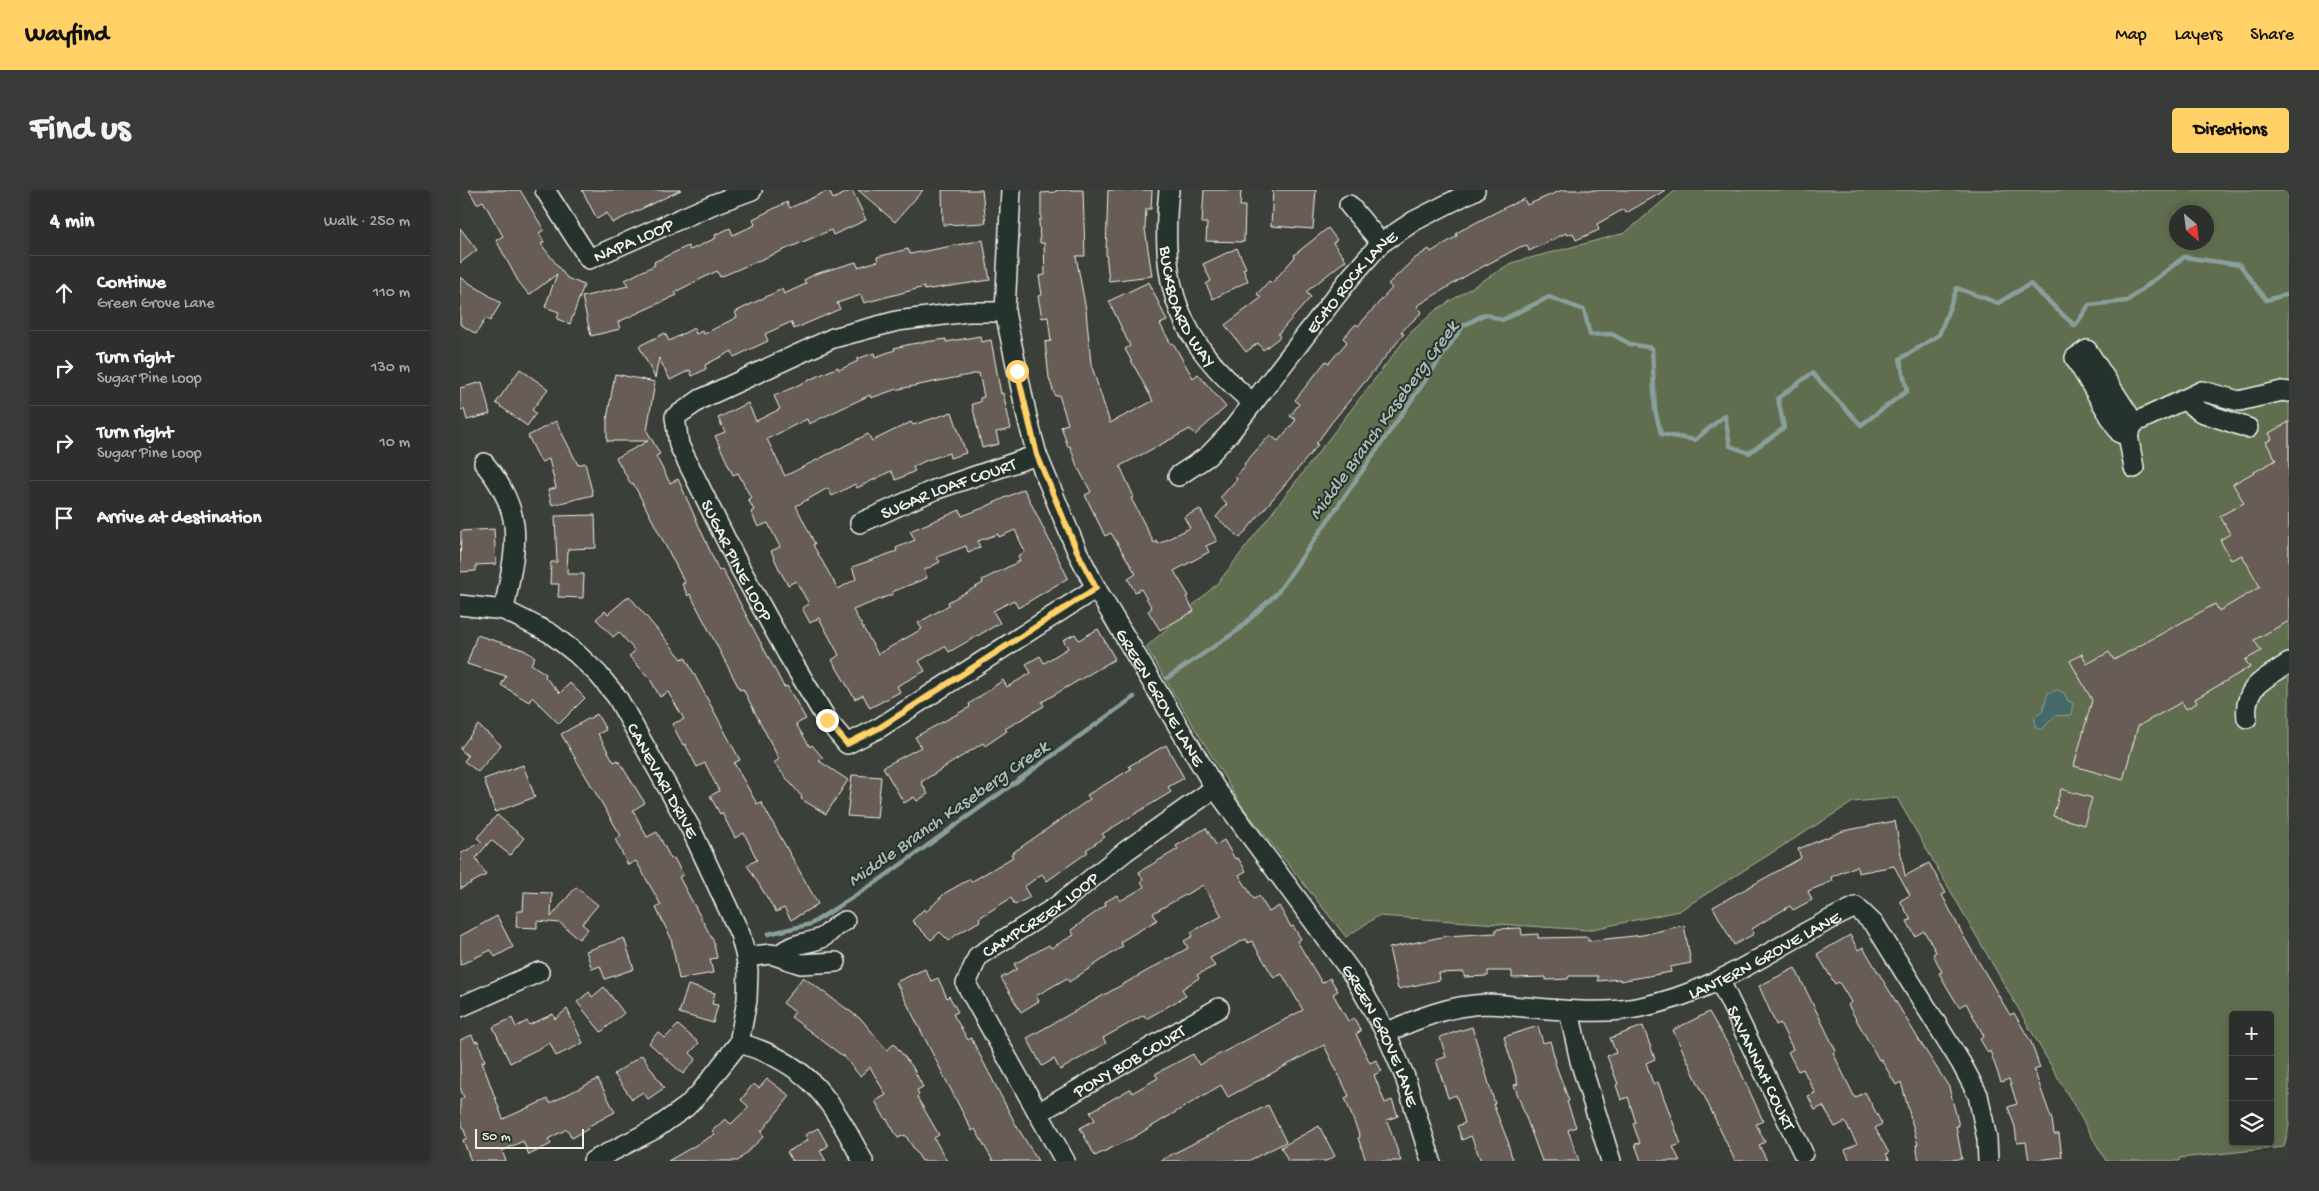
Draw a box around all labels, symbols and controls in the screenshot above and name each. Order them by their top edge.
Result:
text: Wayfind [25,21,109,50]
text: Map [2115,25,2147,46]
text: Layers [2175,25,2222,46]
text: Share [2250,25,2294,46]
button: Directions [2172,108,2289,153]
text: Find us [30,110,130,151]
north arrow [2169,205,2214,250]
text: 4 min [50,210,94,235]
text: Walk · 250 m [324,213,410,232]
street label: NAPA LOOP [591,215,678,269]
street label: ECHO ROCK LANE [1302,227,1403,339]
street label: BUCKBOARD WAY [1154,245,1219,373]
text: Continue [97,272,166,295]
icon: ahead [50,279,78,307]
text: 110 m [373,284,410,303]
text: Green Grove Lane [97,295,214,314]
water label: Middle Branch Kaseberg Creek [1305,316,1466,525]
text: Turn right [97,347,173,370]
icon: right [50,354,78,382]
text: 130 m [371,359,410,378]
route start [1006,360,1029,383]
text: Sugar Pine Loop [97,370,202,389]
text: Turn right [97,422,173,445]
icon: right [50,429,78,457]
text: 10 m [379,434,410,453]
text: Sugar Pine Loop [97,445,202,464]
street label: SUGAR LOAF COURT [878,455,1020,525]
street label: SUGAR PINE LOOP [695,497,776,627]
icon: arrive [50,504,78,532]
text: Arrive at destination [97,507,261,530]
street label: GREEN GROVE LANE [1110,625,1208,771]
route end [816,709,839,732]
street label: CANEVARI DRIVE [621,720,702,843]
water label: Middle Branch Kaseberg Creek [844,736,1055,893]
street label: CAMPCREEK LOOP [979,868,1105,964]
street label: LANTERN GROVE LANE [1686,907,1846,1005]
street label: GREEN GROVE LANE [1336,961,1422,1110]
street label: SAVANNAH COURT [1721,1003,1799,1135]
map controls [2229,1011,2274,1146]
button: + [2229,1011,2274,1056]
street label: PONY BOB COURT [1069,1021,1191,1104]
button: − [2229,1056,2274,1101]
button: layers [2229,1101,2274,1146]
scale bar [475,1126,584,1149]
text: 50 m [482,1129,511,1146]

